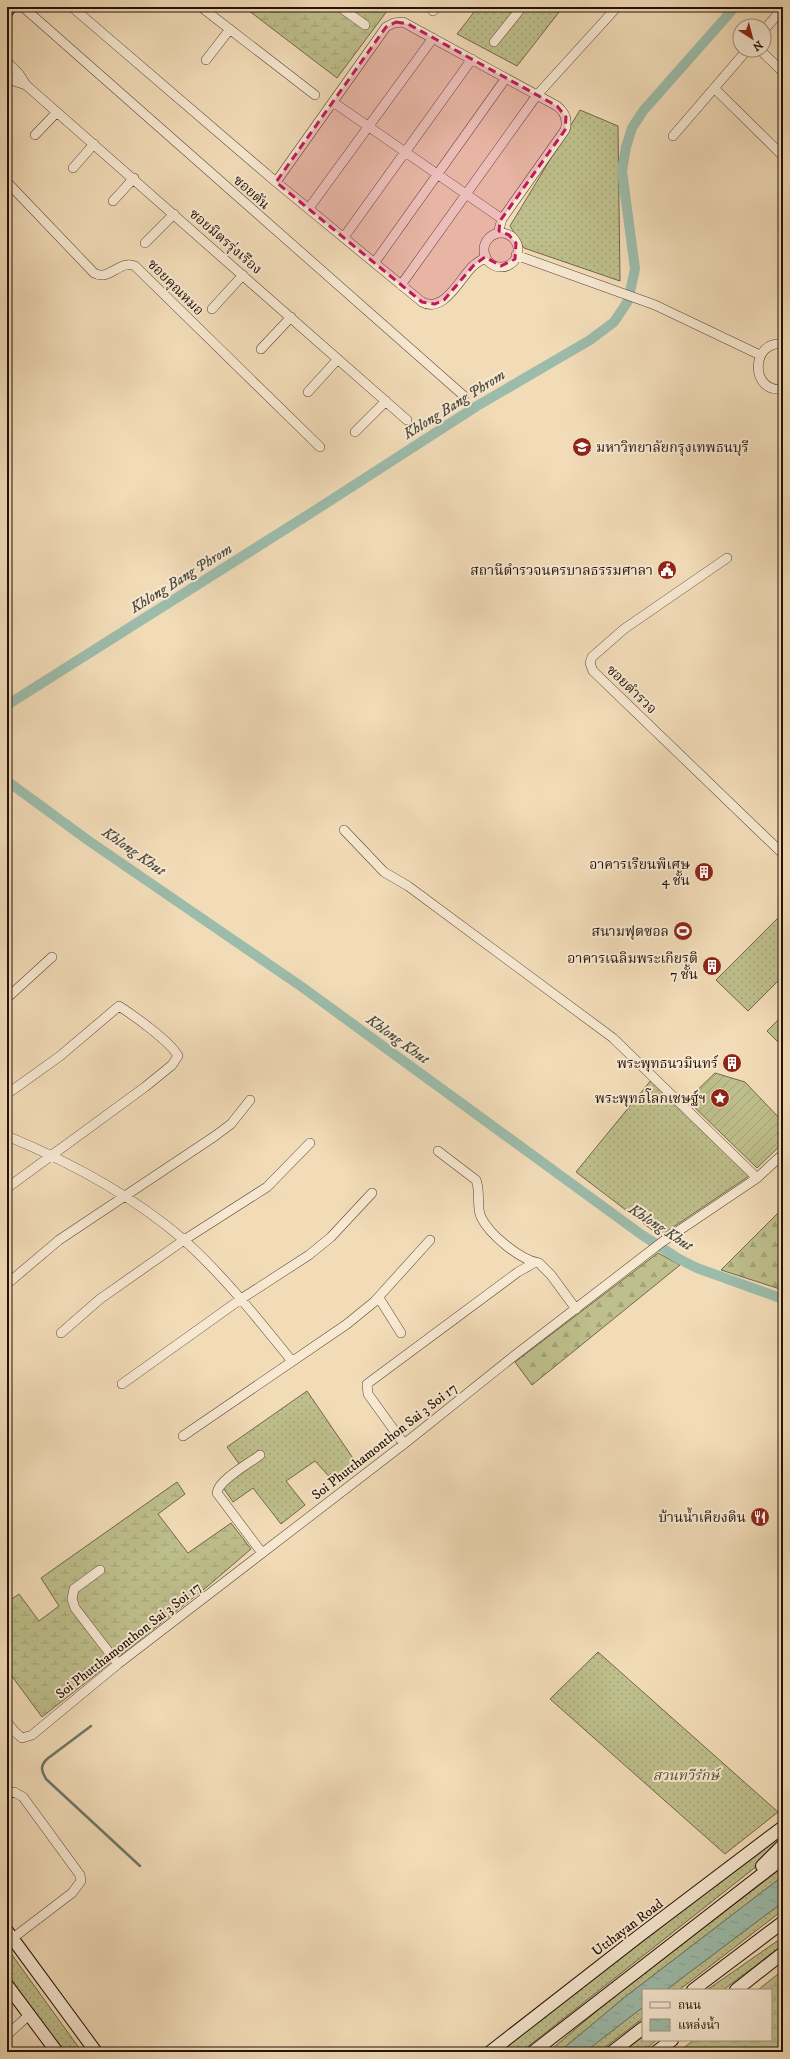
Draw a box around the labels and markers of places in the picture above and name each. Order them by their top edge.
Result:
school or university icon: มหาวิทยาลัยกรุงเทพธนบุรี [571,436,593,458]
place label: มหาวิทยาลัยกรุงเทพธนบุรี [596,439,749,457]
public building icon: สถานีตำรวจนครบาลธรรมศาลา [656,559,678,581]
place label: สถานีตำรวจนครบาลธรรมศาลา [470,562,653,580]
place label: อาคารเรียนพิเศษ 4 ชั้น [589,856,690,890]
building icon: อาคารเรียนพิเศษ 4 ชั้น [693,861,715,883]
sports icon: สนามฟุตซอล [672,920,694,942]
place label: สนามฟุตซอล [592,923,669,941]
place label: อาคารเฉลิมพระเกียรติ 7 ชั้น [567,950,698,984]
building icon: อาคารเฉลิมพระเกียรติ 7 ชั้น [701,955,723,977]
building icon: พระพุทธนวมินทร์ [721,1052,743,1074]
place label: พระพุทธนวมินทร์ [617,1054,719,1073]
place icon: พระพุทธโลกเชษฐ์ฯ [709,1087,731,1109]
place label: พระพุทธโลกเชษฐ์ฯ [595,1088,706,1108]
restaurant icon: บ้านน้ำเคียงดิน [749,1506,771,1528]
place label: บ้านน้ำเคียงดิน [658,1507,746,1527]

